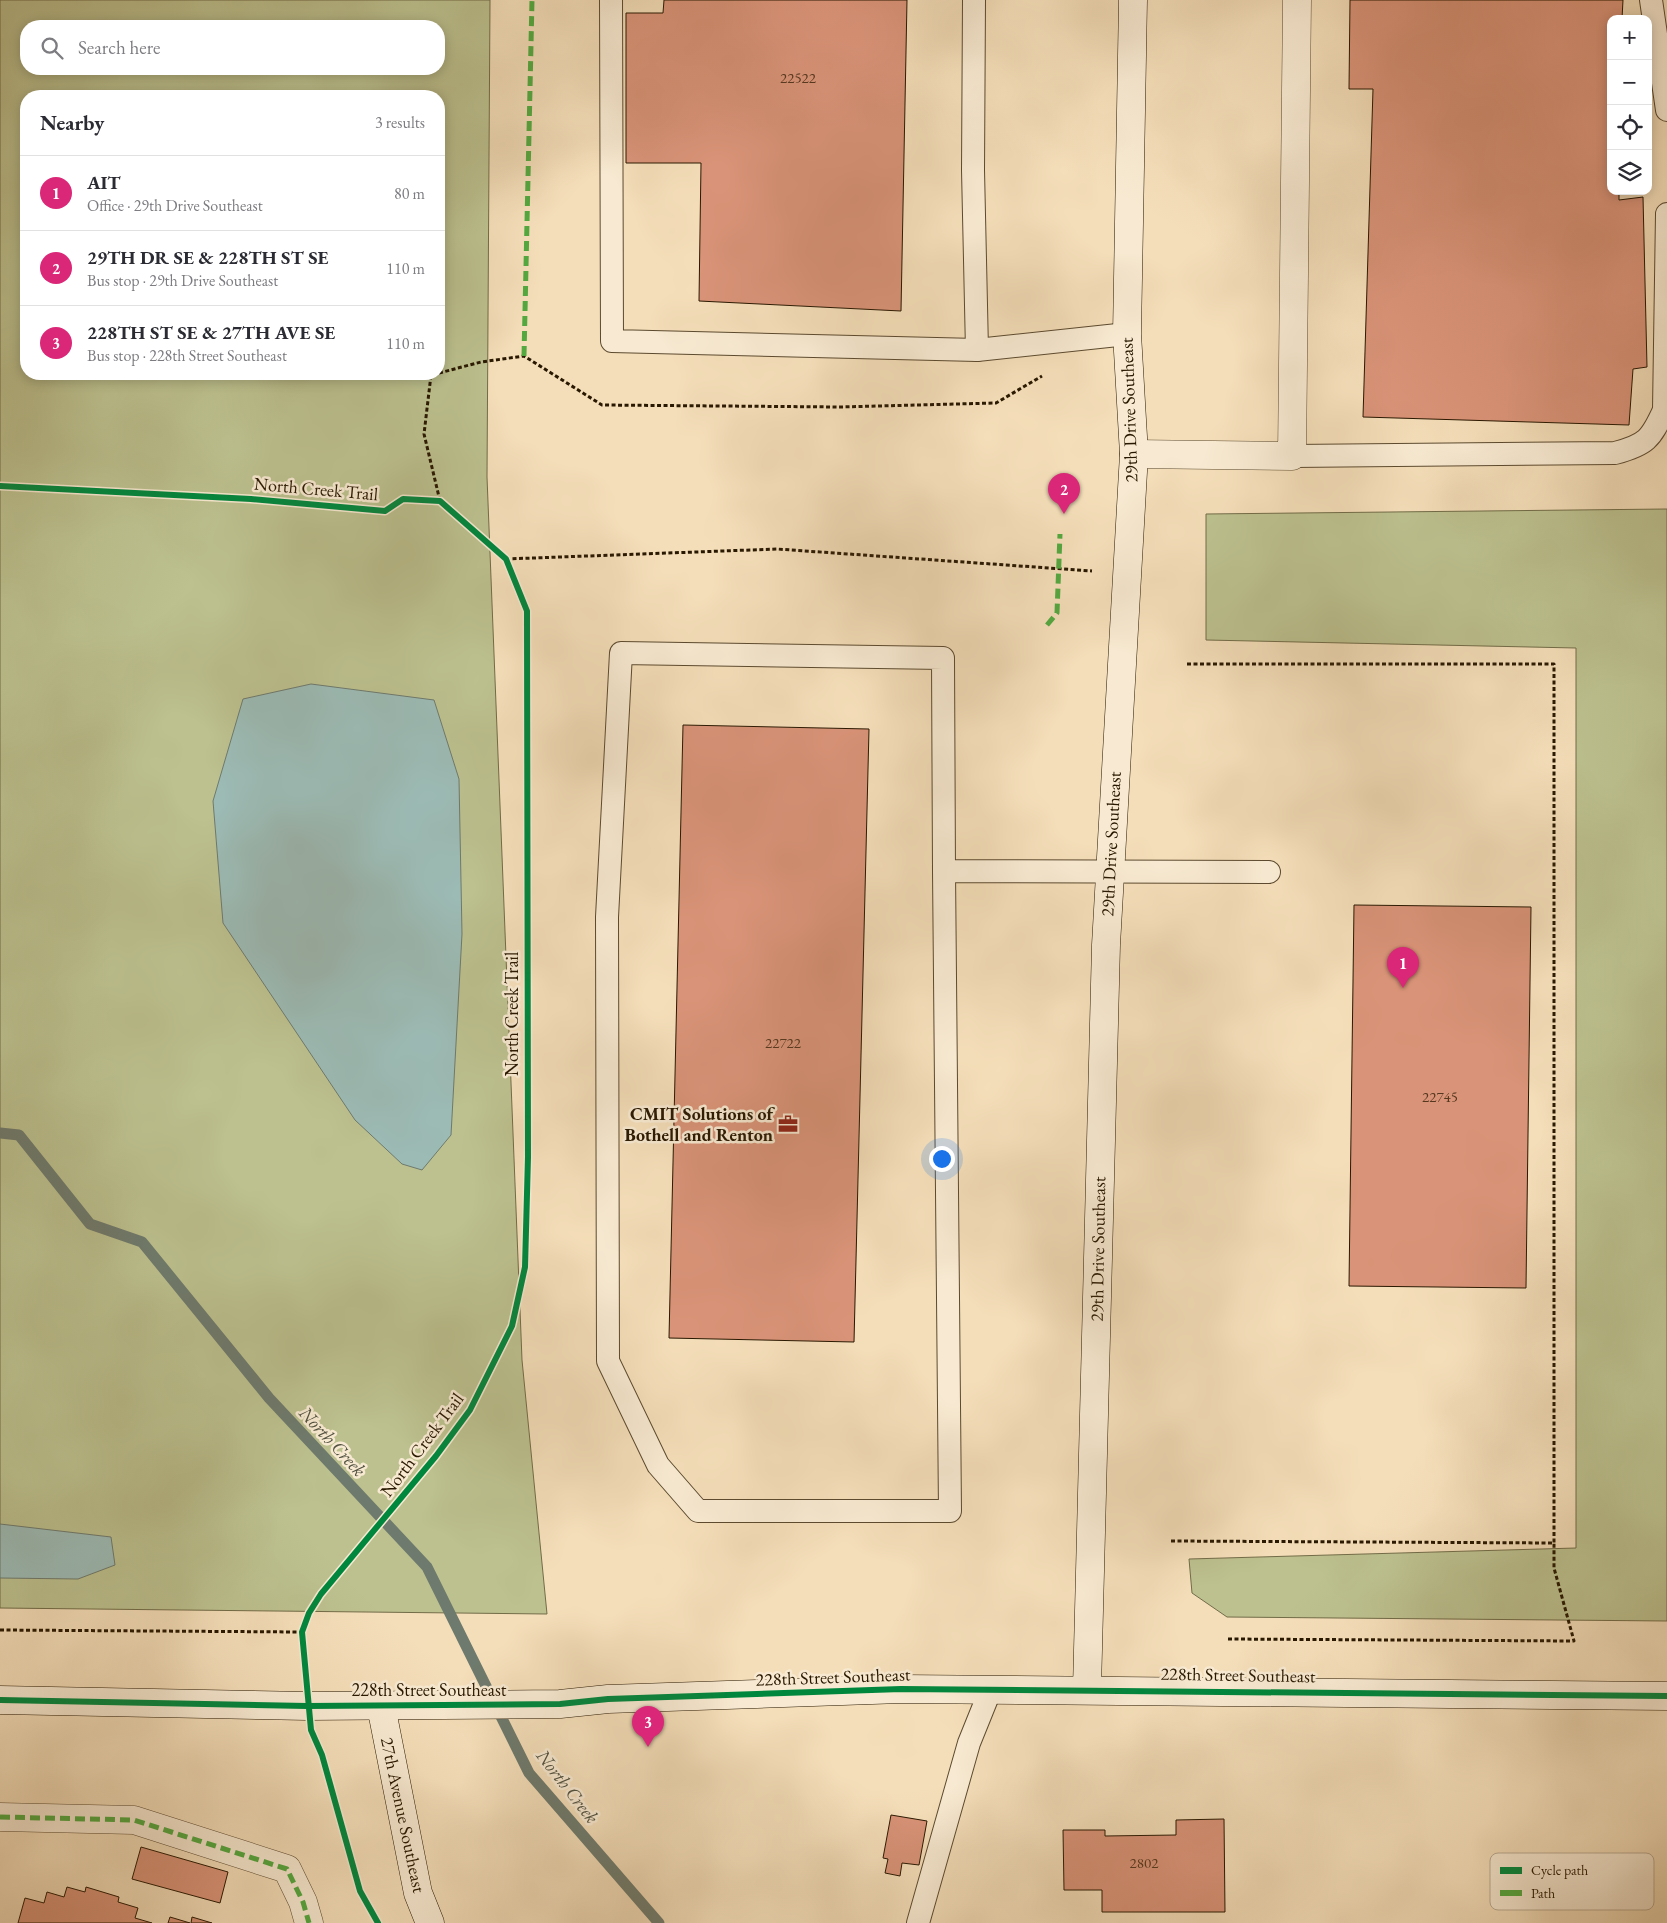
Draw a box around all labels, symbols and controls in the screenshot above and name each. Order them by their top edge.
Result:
map controls [1607,15,1652,195]
button: + [1607,15,1652,60]
search box [20,20,445,75]
icon: search [38,34,66,62]
text: Search here [78,35,160,60]
button: − [1607,60,1652,105]
house number: 22522 [780,68,817,87]
button: locate [1607,105,1652,150]
text: Nearby [40,109,104,136]
text: 3 results [375,112,425,133]
button: layers [1607,150,1652,195]
text: AIT [87,170,121,195]
text: 1 [52,183,60,204]
text: 80 m [394,183,425,204]
text: Office · 29th Drive Southeast [87,195,263,216]
text: 29TH DR SE & 228TH ST SE [87,245,329,270]
text: 2 [52,258,60,279]
text: 110 m [386,258,425,279]
text: Bus stop · 29th Drive Southeast [87,270,278,291]
text: 228TH ST SE & 27TH AVE SE [87,320,335,345]
text: 3 [52,333,60,354]
text: 110 m [386,333,425,354]
street label: 29th Drive Southeast [1114,337,1143,483]
text: Bus stop · 228th Street Southeast [87,345,287,366]
street label: North Creek Trail [253,472,379,505]
pin: 2 [1048,473,1080,514]
street label: 29th Drive Southeast [1095,771,1126,917]
pin: 1 [1387,947,1419,988]
street label: North Creek Trail [500,952,523,1076]
house number: 22722 [765,1033,802,1052]
house number: 22745 [1422,1087,1458,1106]
place label: CMIT Solutions of Bothell and Renton [625,1102,776,1146]
office icon: CMIT Solutions of Bothell and Renton [777,1113,799,1135]
your location [929,1146,955,1172]
street label: 29th Drive Southeast [1085,1176,1110,1322]
street label: North Creek Trail [375,1388,468,1501]
water label: North Creek [293,1400,372,1482]
street label: 228th Street Southeast [755,1662,911,1691]
street label: 228th Street Southeast [1160,1662,1316,1687]
street label: 228th Street Southeast [352,1678,507,1701]
pin: 3 [632,1706,664,1747]
street label: 27th Avenue Southeast [376,1735,431,1895]
water label: North Creek [530,1743,605,1829]
house number: 2802 [1130,1853,1159,1872]
legend [1490,1853,1654,1910]
text: Cycle path [1531,1861,1588,1879]
text: Path [1531,1884,1555,1902]

